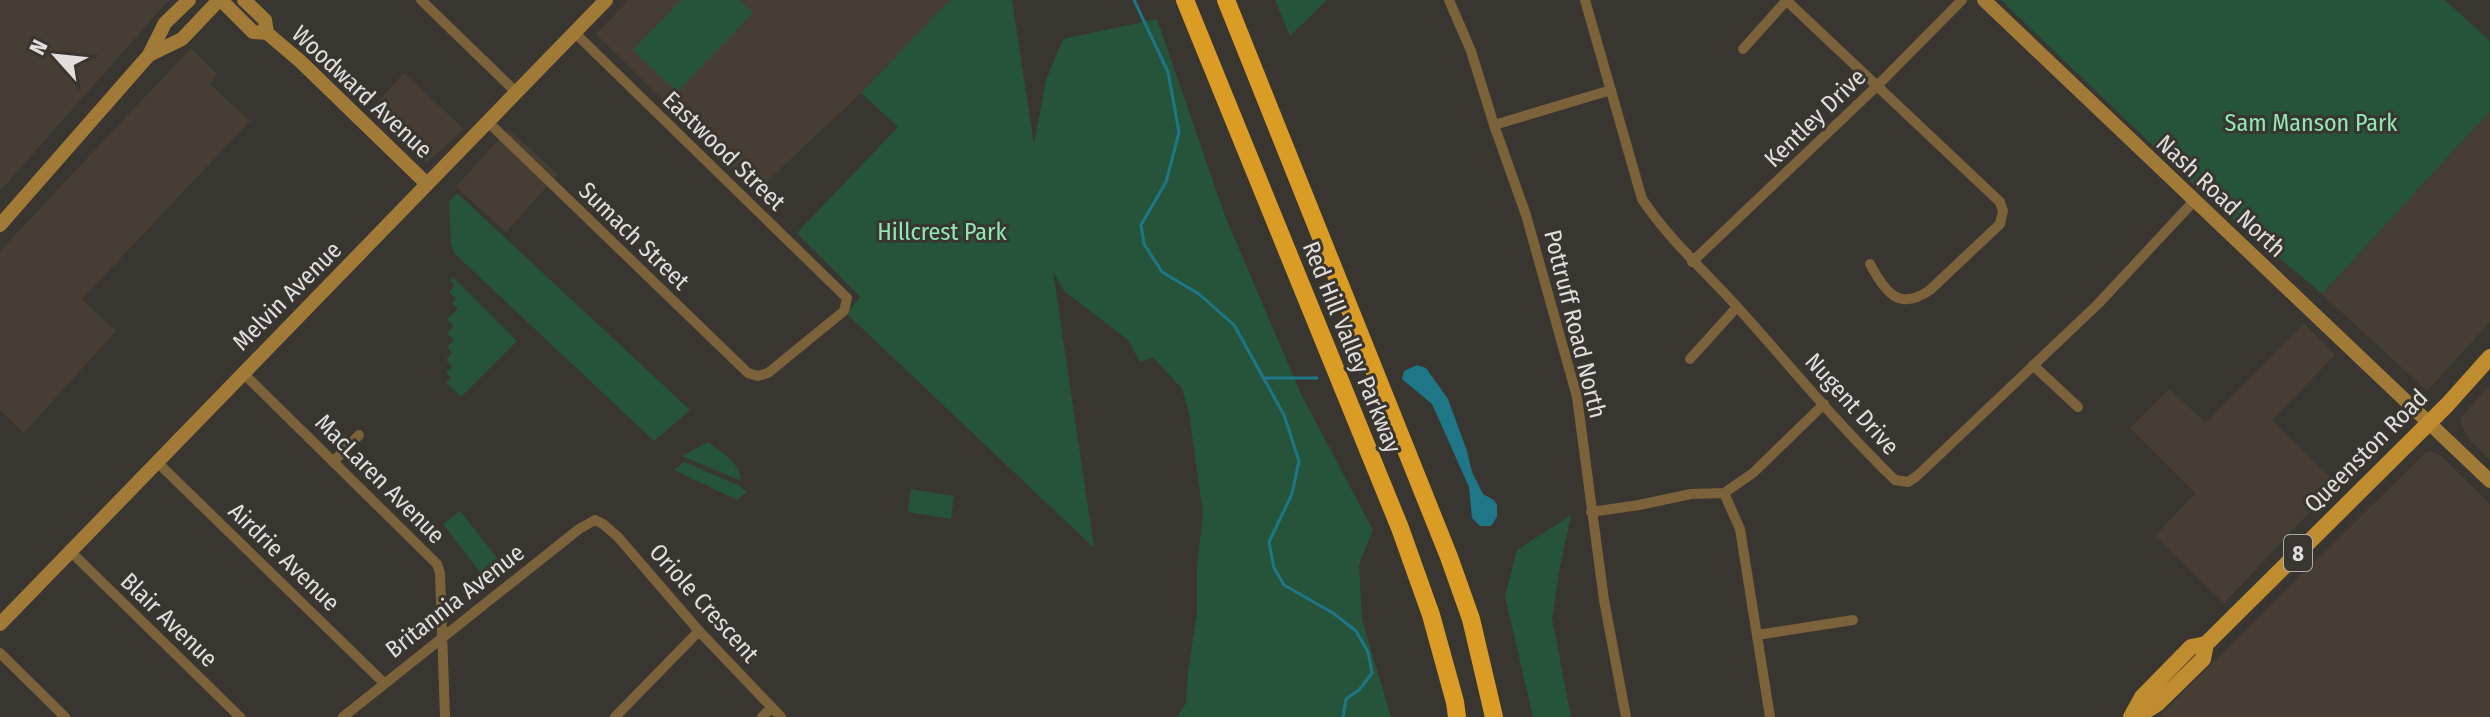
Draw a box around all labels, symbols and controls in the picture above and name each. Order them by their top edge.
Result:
north arrow [16,16,96,96]
street label: Woodward Avenue [286,20,438,164]
text: N [24,35,54,59]
street label: Kentley Drive [1759,63,1871,173]
street label: Eastwood Street [657,86,791,216]
park label: Sam Manson Park [2224,109,2398,137]
street label: Nash Road North [2151,129,2291,263]
street label: Sumach Street [573,177,695,296]
park label: Hillcrest Park [877,218,1007,246]
street label: Pottruff Road North [1538,227,1612,421]
street label: Melvin Avenue [227,236,347,356]
street label: Red Hill Valley Parkway [1297,237,1407,457]
street label: Nugent Drive [1799,348,1905,460]
street label: Queenston Road [2299,384,2433,518]
street label: MacLaren Avenue [310,409,450,549]
street label: Airdrie Avenue [223,497,345,617]
road number: 8 [2284,535,2312,571]
street label: Britannia Avenue [380,538,530,664]
street label: Oriole Crescent [644,538,765,668]
street label: Blair Avenue [115,567,223,673]

